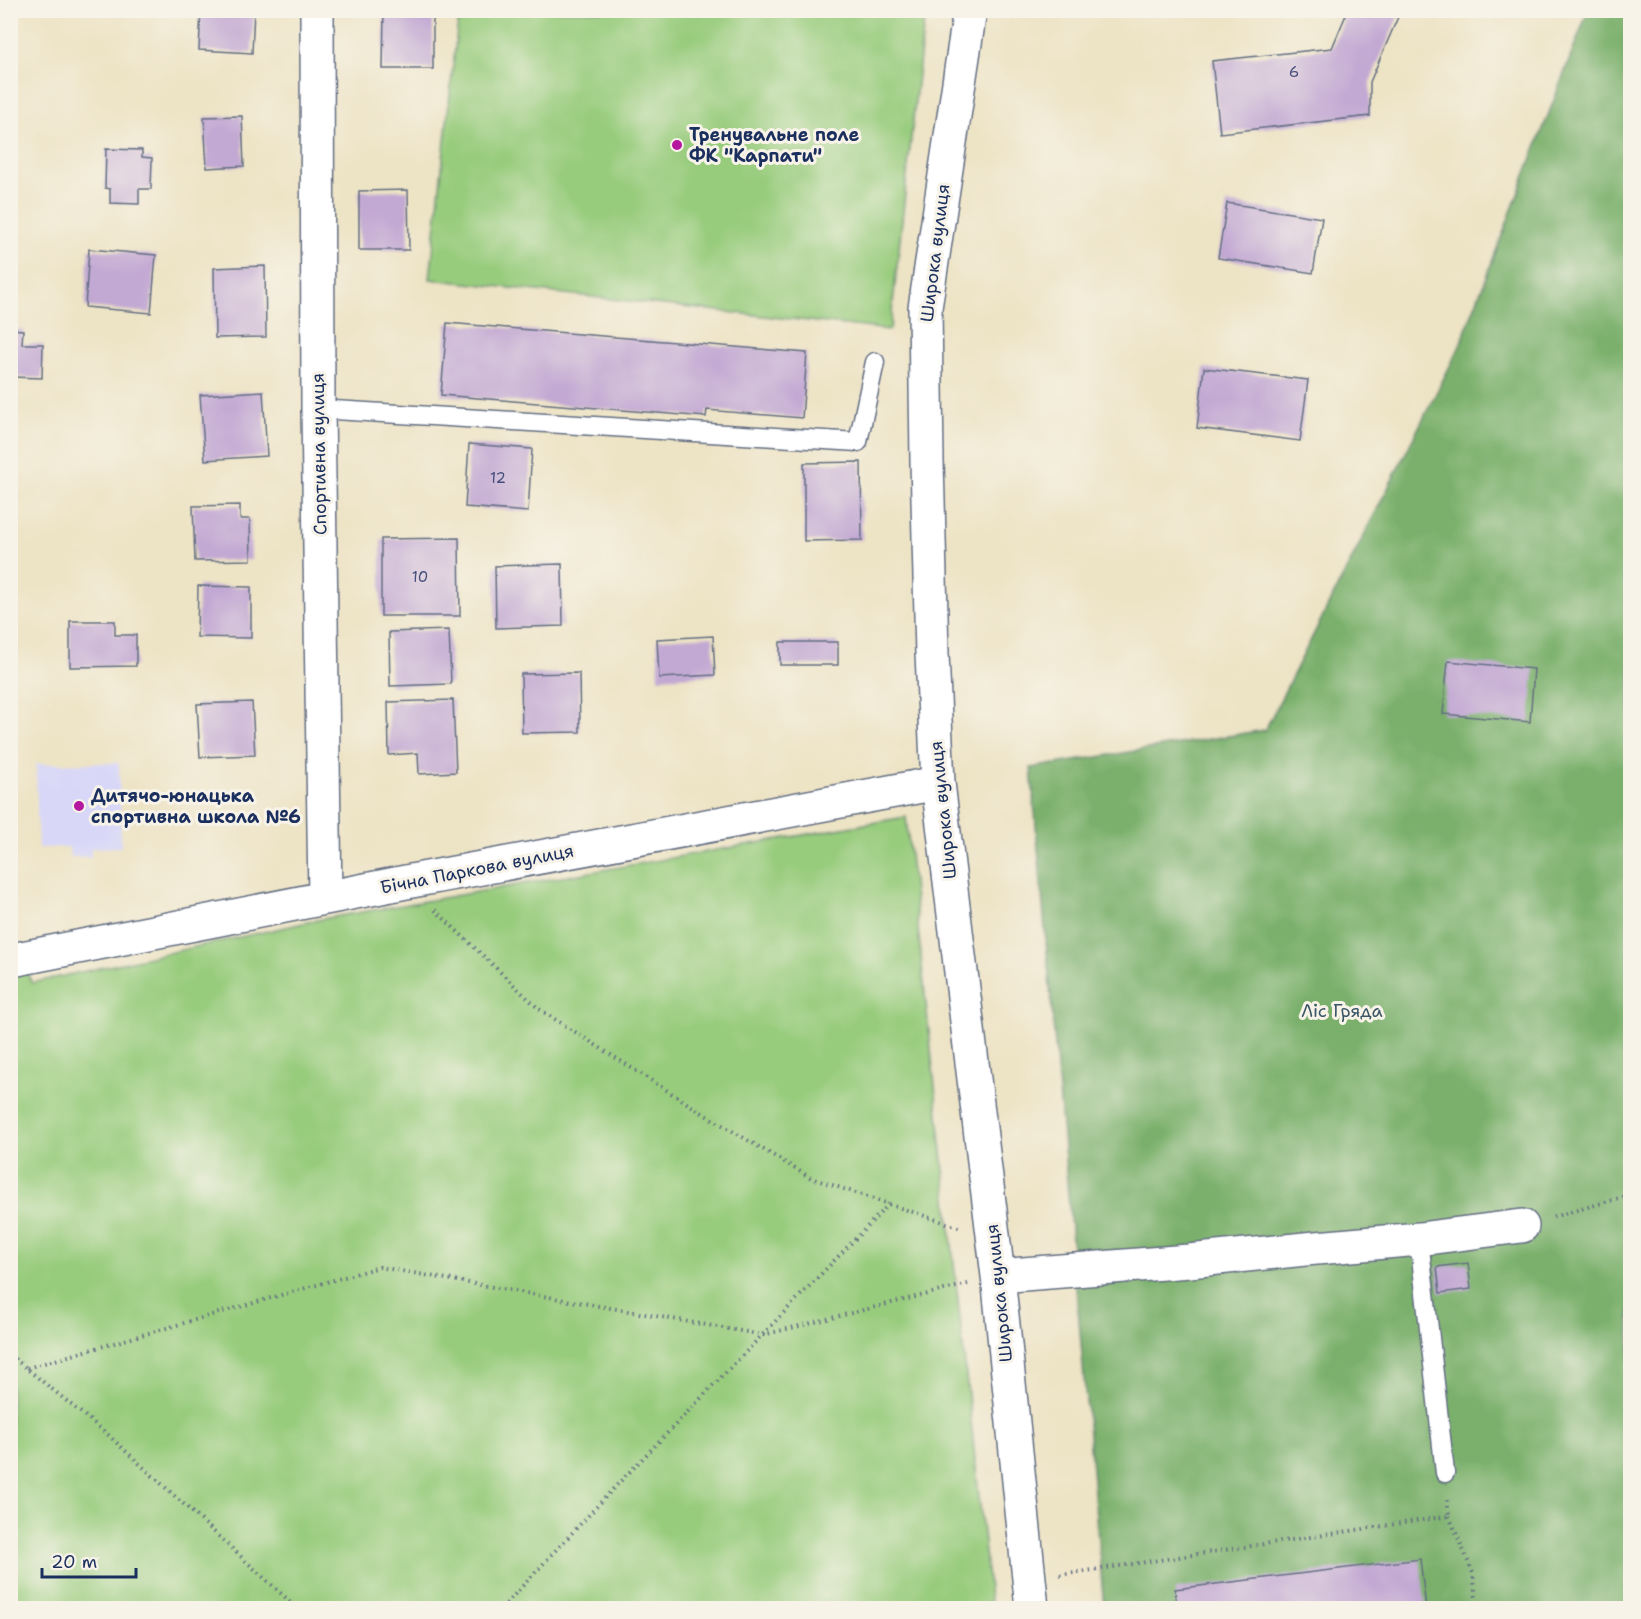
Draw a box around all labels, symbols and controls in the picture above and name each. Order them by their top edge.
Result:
house number: 6 [1289,62,1299,82]
place label: Тренувальне поле ФК "Карпати" [689,123,859,168]
marker: Тренувальне поле ФК "Карпати" [670,138,684,152]
street label: Широка вулиця [915,183,955,323]
street label: Спортивна вулиця [306,373,332,535]
house number: 12 [490,468,506,488]
house number: 10 [412,567,428,587]
street label: Широка вулиця [924,740,962,880]
place label: Дитячо-юнацька спортивна школа №6 [91,784,301,829]
marker: Дитячо-юнацька спортивна школа №6 [72,799,86,813]
street label: Бічна Паркова вулиця [378,838,576,900]
park label: Ліс Гряда [1301,999,1383,1023]
street label: Широка вулиця [980,1223,1018,1363]
scale bar [42,1541,136,1579]
text: 20 m [51,1550,97,1574]

